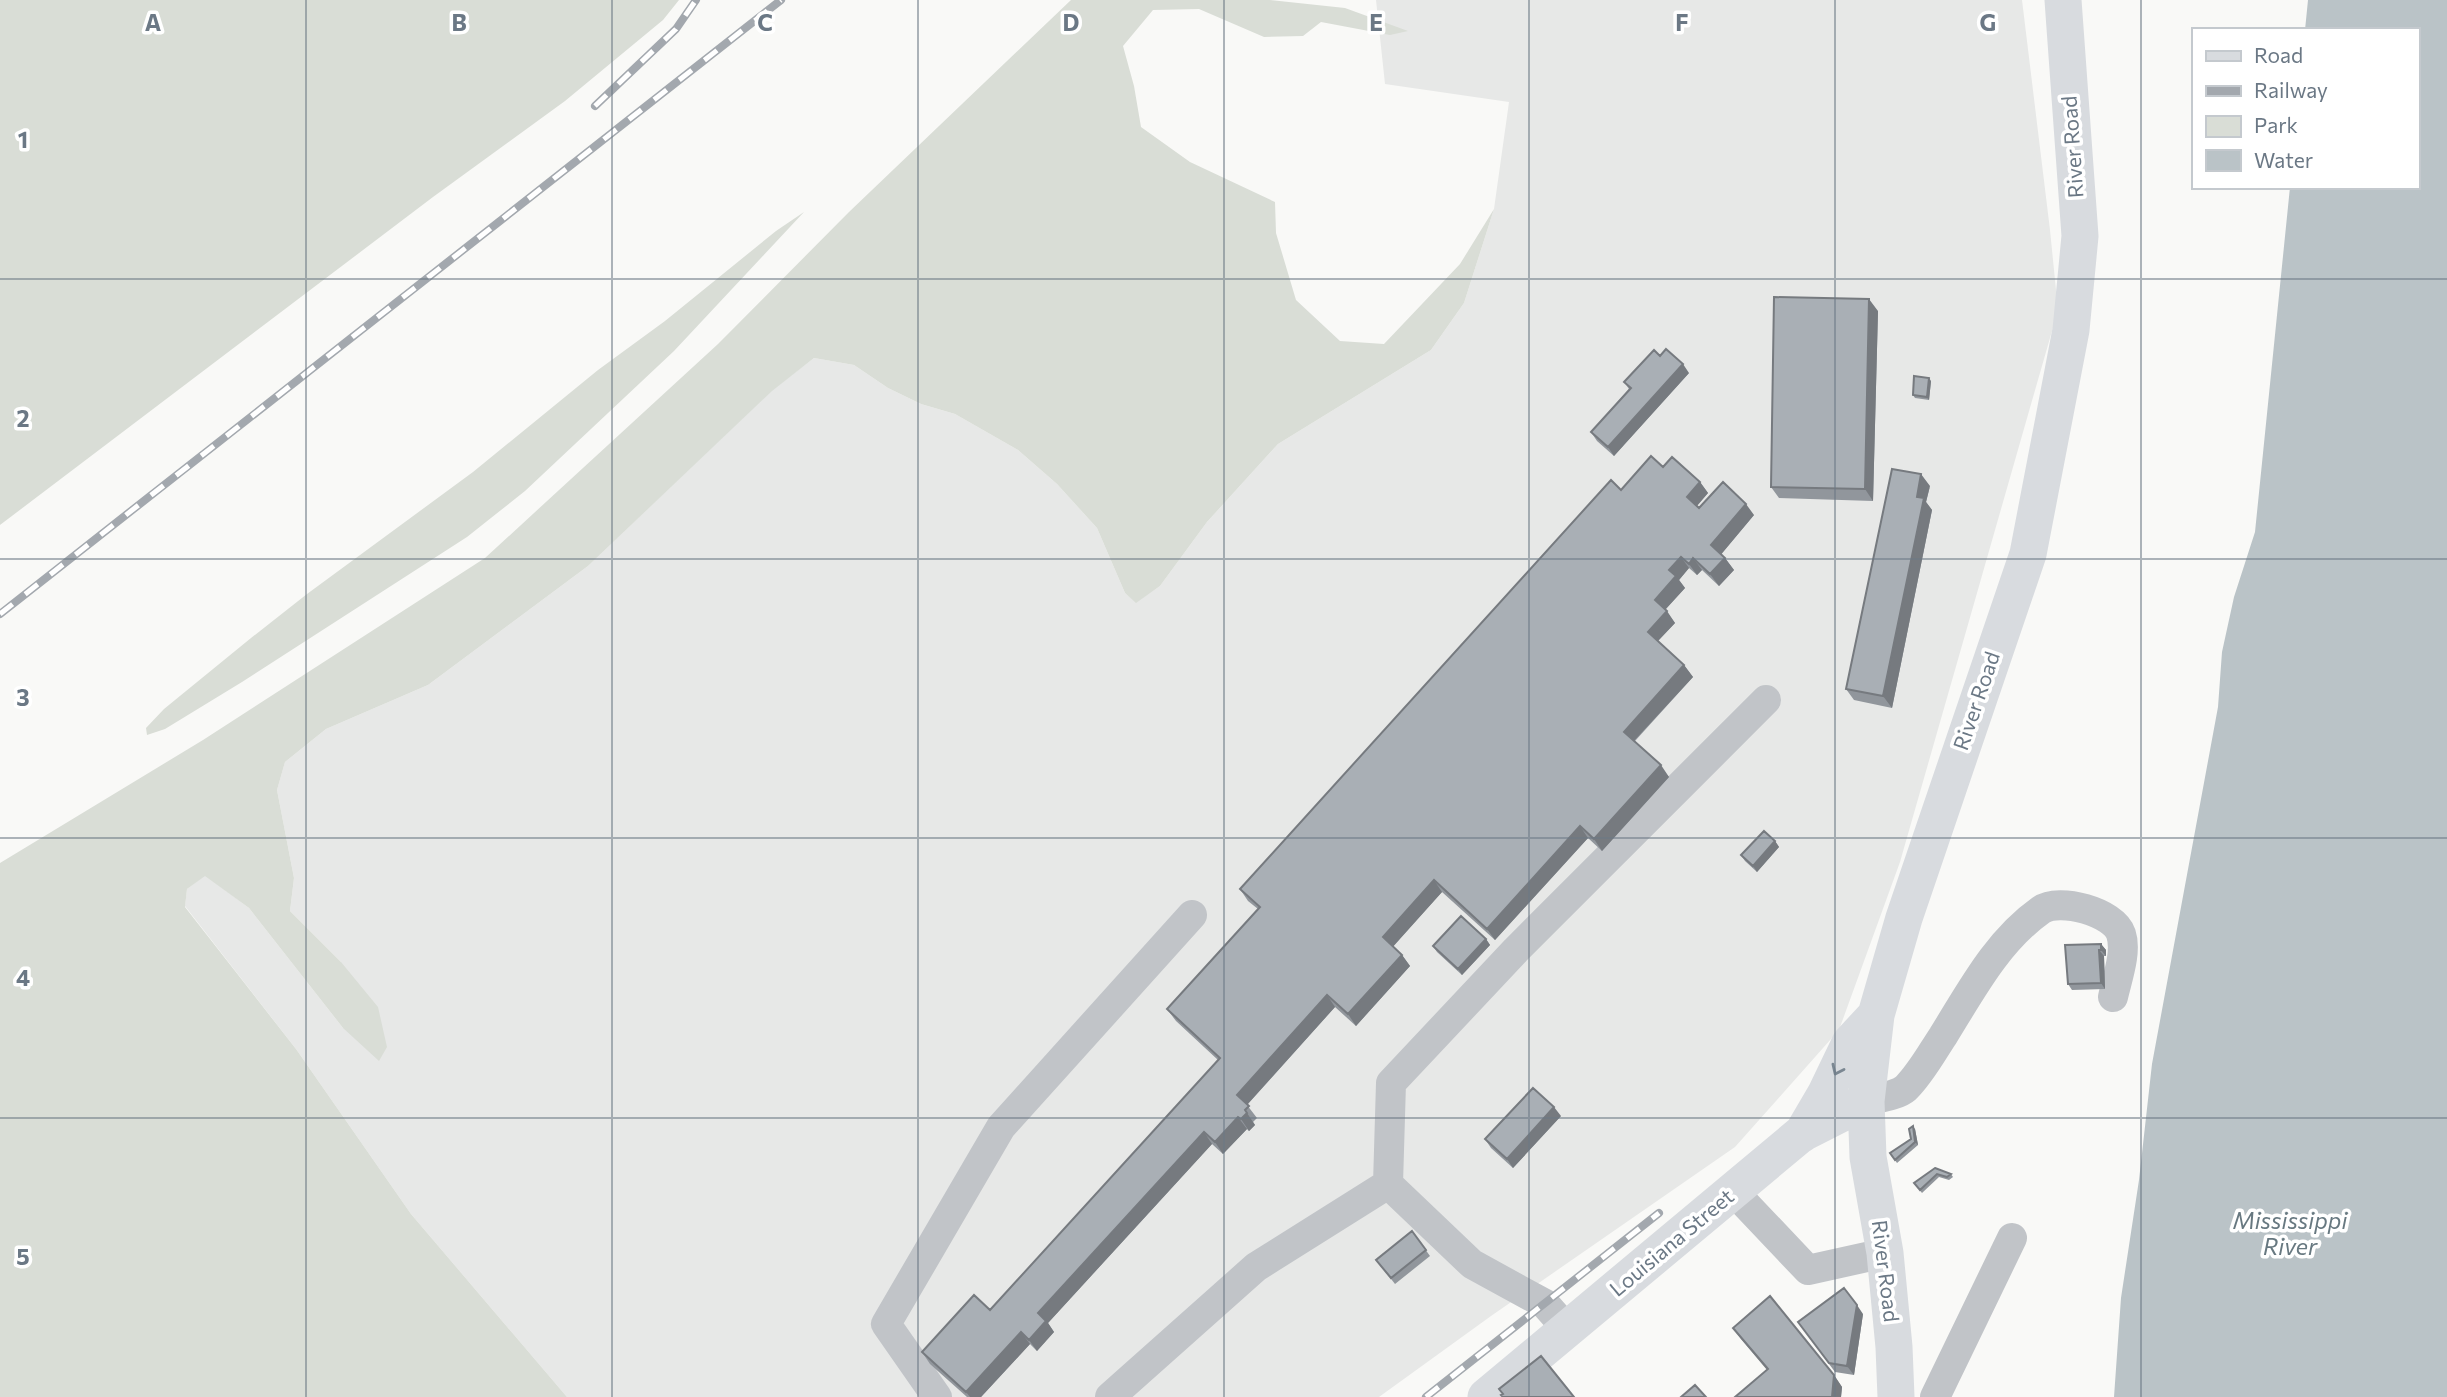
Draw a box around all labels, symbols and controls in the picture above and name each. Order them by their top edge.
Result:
text: A [145,8,162,36]
text: B [451,8,467,36]
text: C [757,8,773,36]
text: D [1063,8,1080,36]
text: E [1369,8,1383,36]
text: F [1675,8,1689,36]
text: G [1980,8,1996,36]
legend [2192,28,2419,189]
text: Road [2254,42,2303,67]
text: Railway [2254,77,2328,102]
street label: River Road [2055,95,2088,199]
text: Park [2254,112,2298,137]
text: 1 [18,125,28,153]
text: Water [2254,147,2313,172]
text: 2 [16,404,30,432]
street label: River Road [1947,648,2004,753]
text: 3 [16,683,30,711]
text: 4 [16,963,30,991]
one-way arrow [1831,1063,1845,1075]
street label: Louisiana Street [1604,1183,1738,1301]
water label: Mississippi River [2233,1206,2348,1260]
street label: River Road [1868,1218,1905,1323]
text: 5 [16,1242,30,1270]

